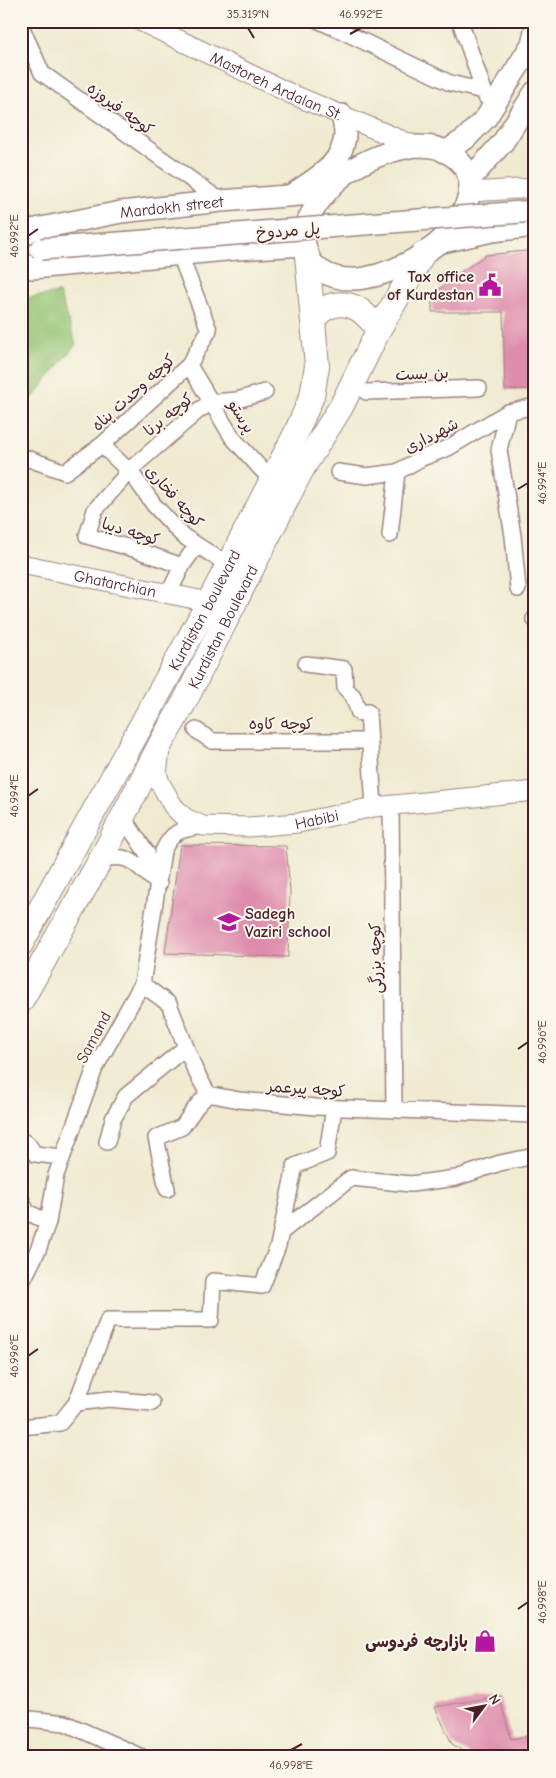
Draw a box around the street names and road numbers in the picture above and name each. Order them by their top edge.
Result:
street label: Mastoreh Ardalan St. [207,48,345,124]
street label: کوچه فیروزه [83,79,157,140]
street label: Mardokh street [119,193,225,222]
street label: پل مردوخ [255,220,321,243]
street label: کوچه وحدت پناه [88,351,180,436]
street label: بن بست [395,364,449,384]
street label: کوچه برنا [140,389,198,441]
street label: پرستو [223,396,258,437]
street label: شهرداری [402,415,461,457]
street label: کوچه فخاری [141,462,207,532]
street label: کوچه دیبا [99,515,162,550]
street label: Kurdistan boulevard [165,547,244,674]
street label: Kurdistan Boulevard [185,563,262,692]
street label: Ghatarchian [72,567,158,601]
street label: کوچه کاوه [249,715,313,734]
street label: Habibi [293,807,340,833]
street label: کوچه بزرگی [365,922,387,994]
street label: Samand [73,1009,115,1066]
street label: کوچه پیرعمر [264,1077,346,1102]

